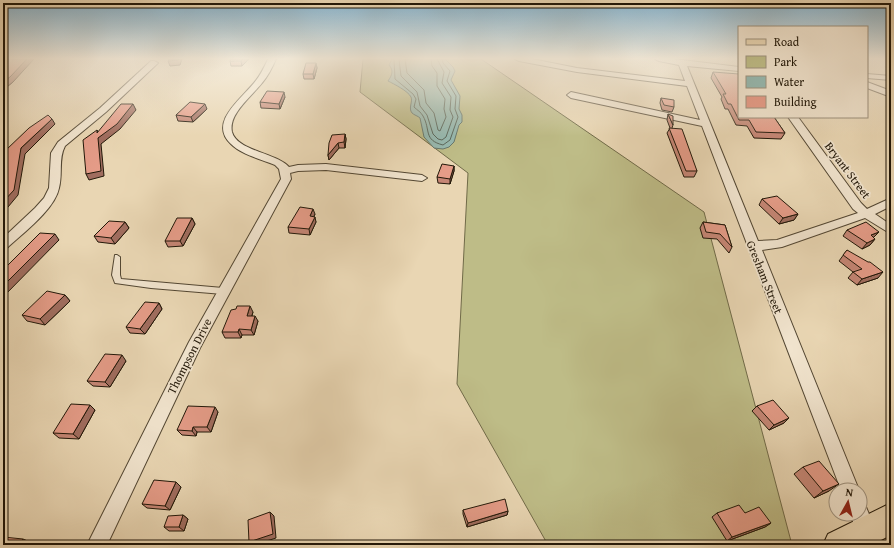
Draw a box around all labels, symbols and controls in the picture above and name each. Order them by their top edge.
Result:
legend [738,26,868,118]
text: Road [774,33,800,50]
text: Park [774,53,798,70]
text: Water [774,73,804,90]
text: Building [774,93,817,110]
street label: Bryant Street [821,138,875,203]
street label: Gresham Street [743,238,788,317]
street label: Thompson Drive [163,315,216,397]
north arrow [828,482,868,522]
text: N [845,484,855,501]

